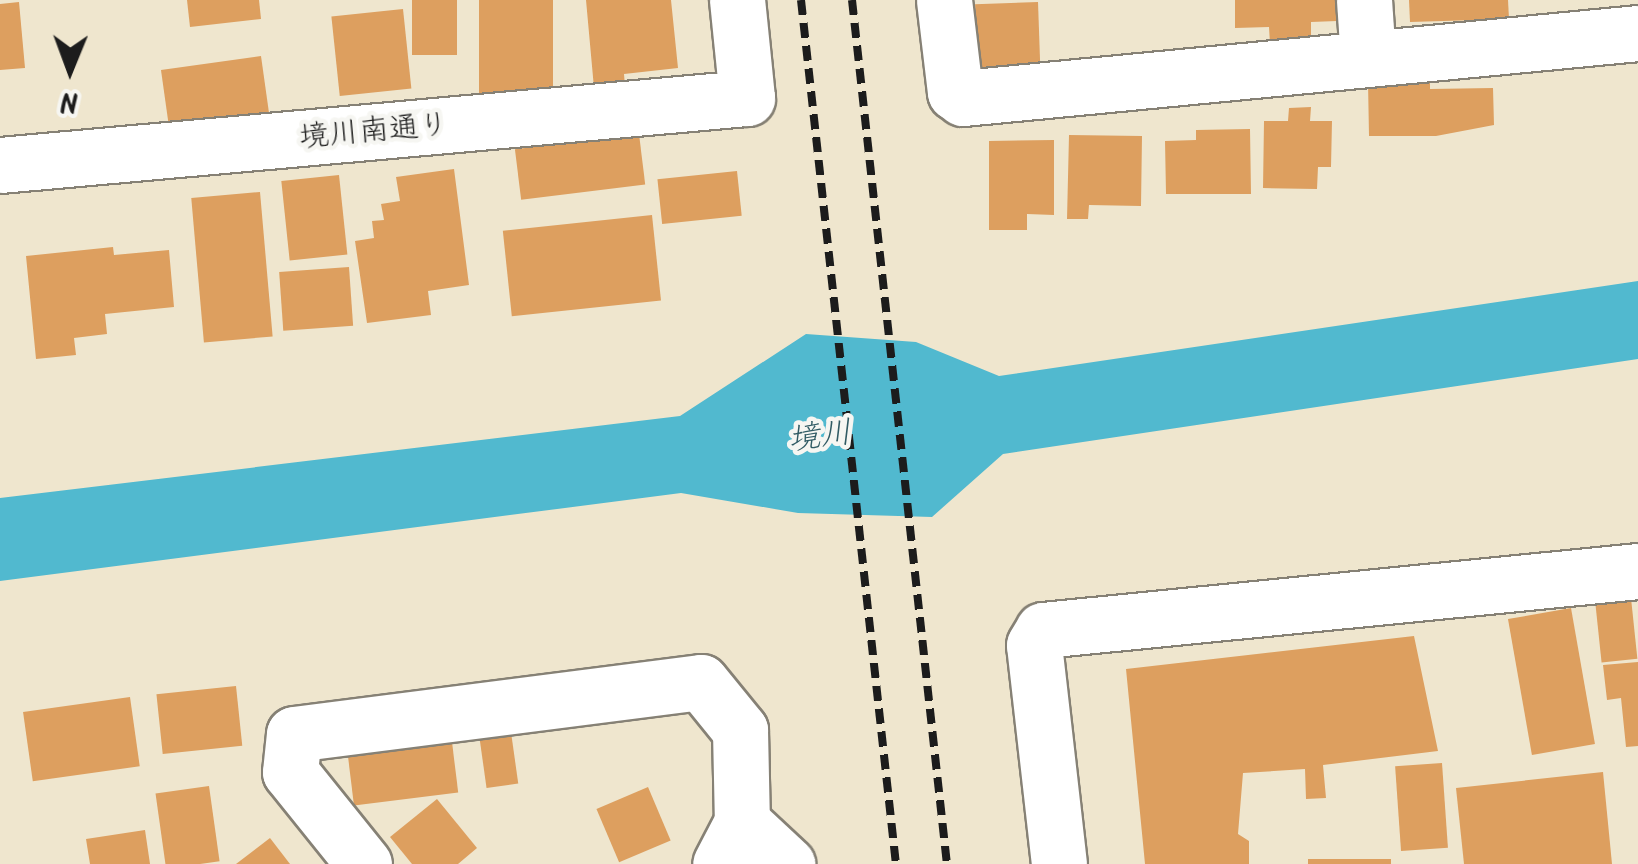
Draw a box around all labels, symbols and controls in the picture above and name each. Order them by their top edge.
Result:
north arrow [20,20,120,120]
text: N [60,78,79,123]
street label: 境川南通り [298,108,450,156]
water label: 境川 [786,415,854,461]

